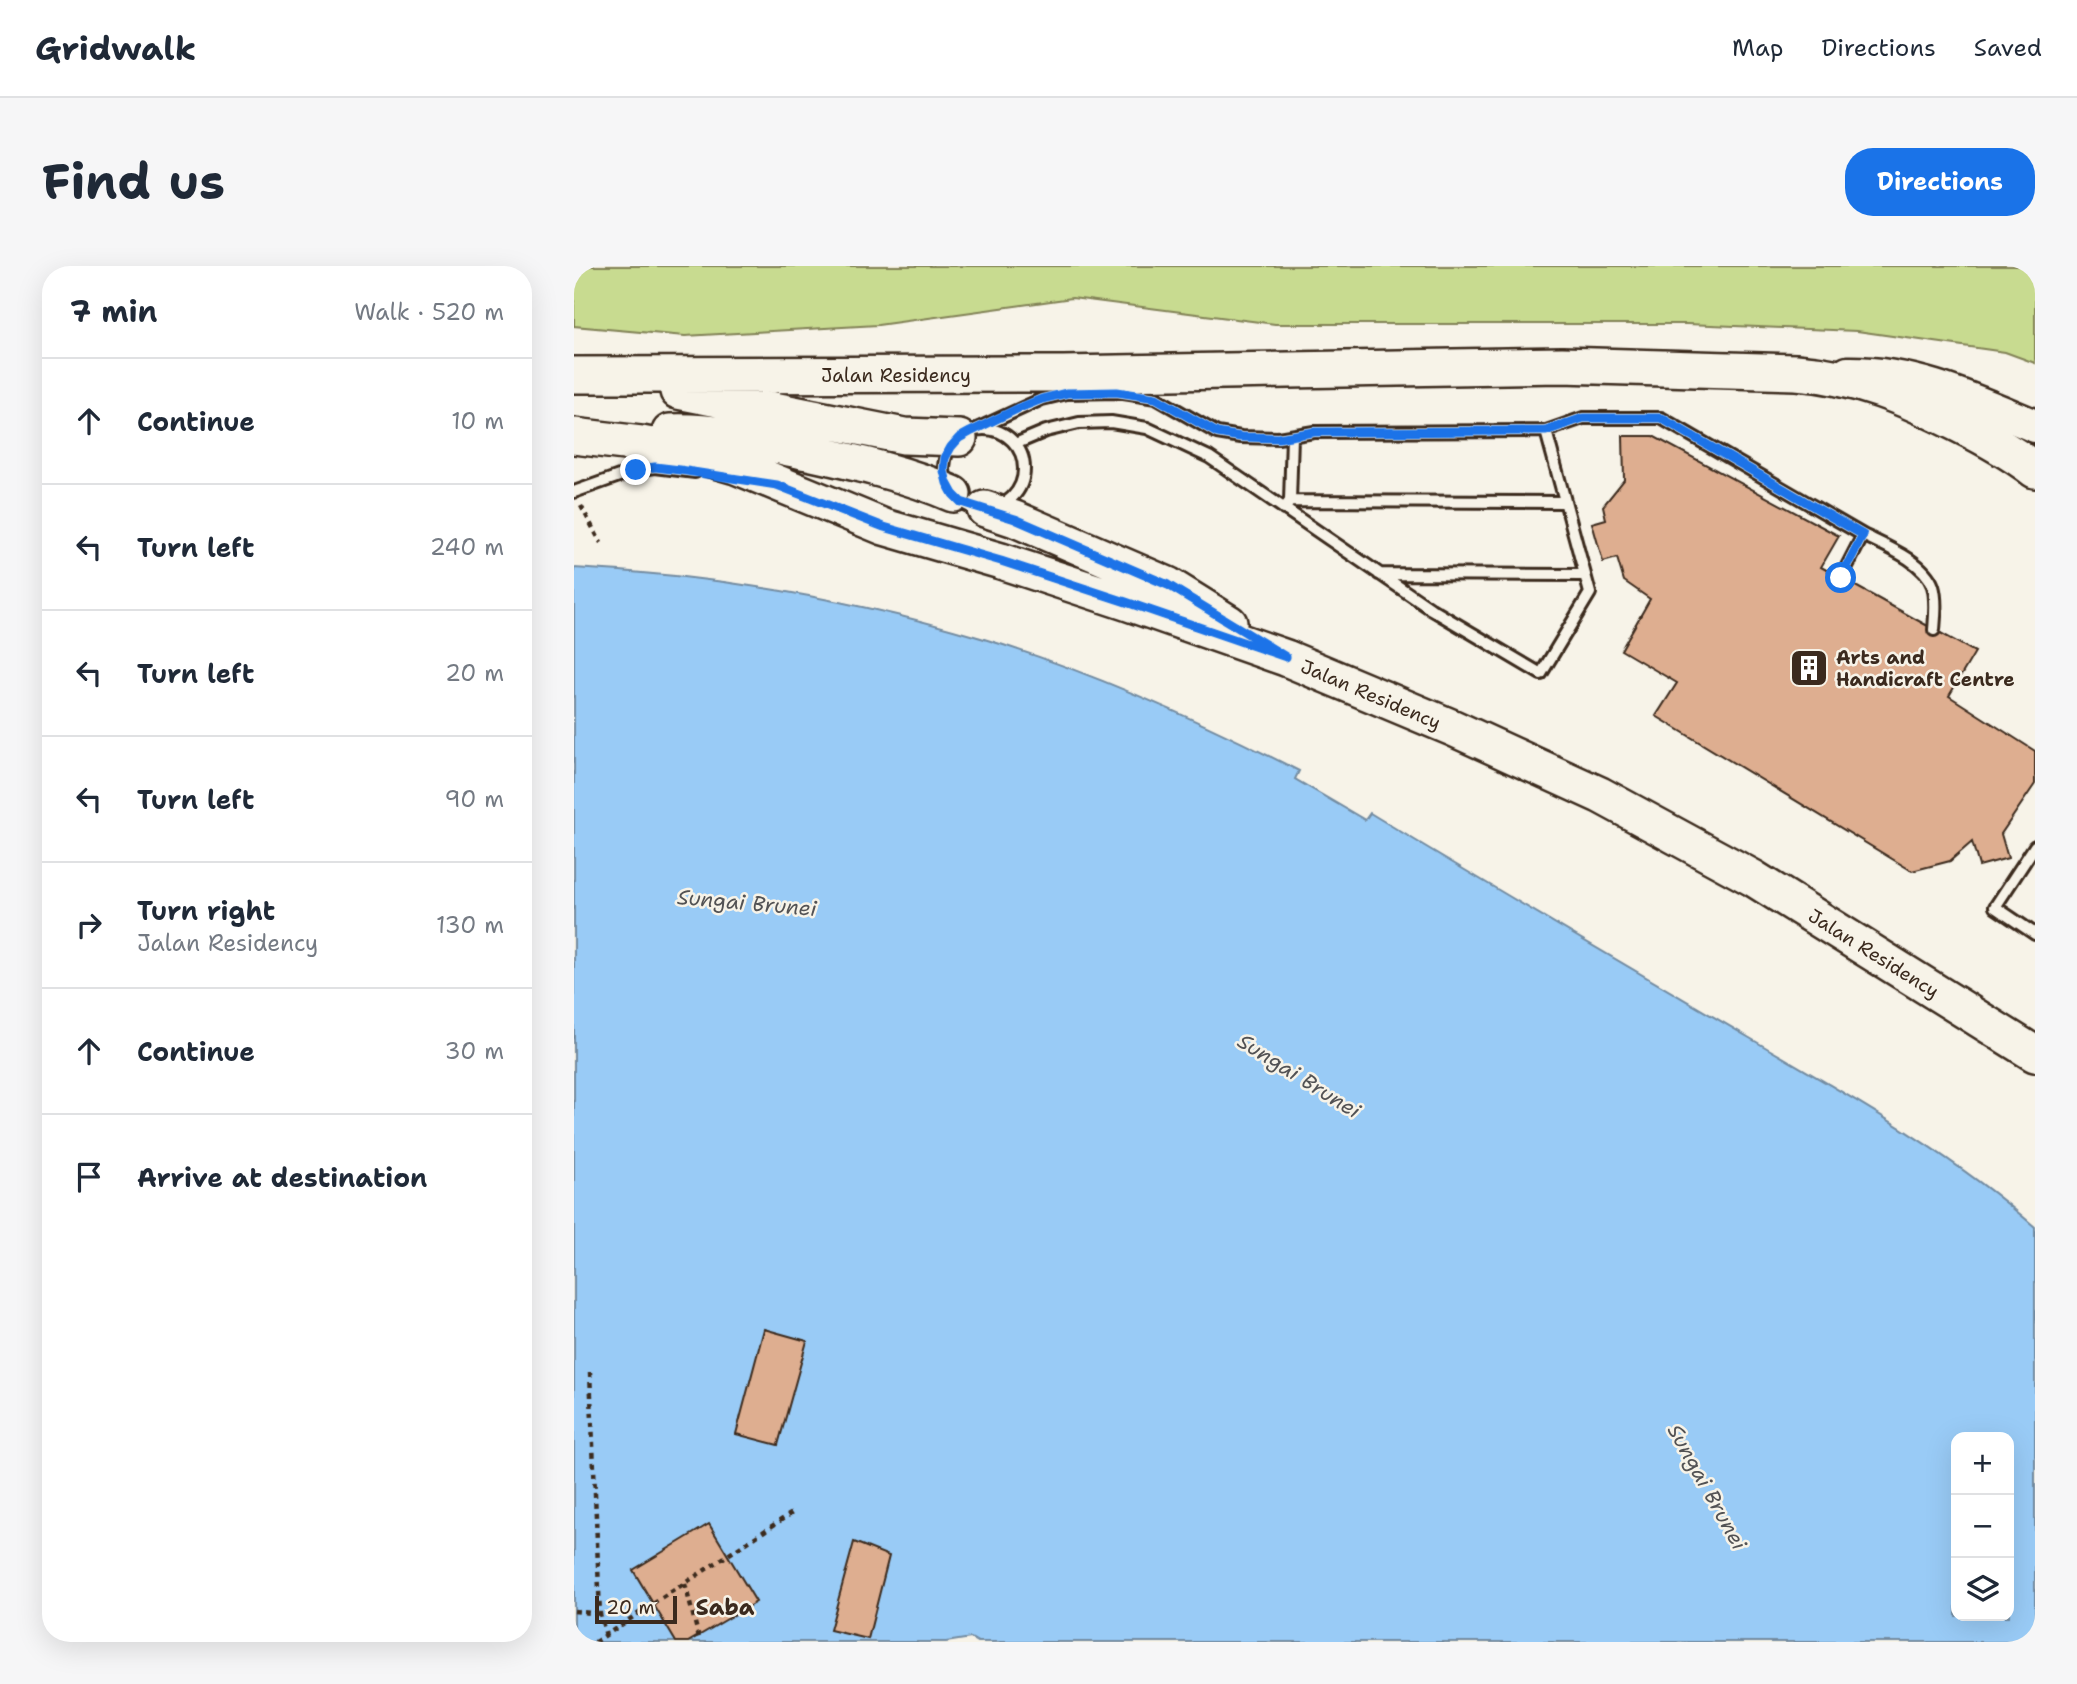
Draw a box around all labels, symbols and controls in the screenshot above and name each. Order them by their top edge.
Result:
text: Gridwalk [35,26,196,71]
text: Map [1732,32,1783,64]
text: Directions [1821,32,1936,64]
text: Saved [1974,32,2042,64]
button: Directions [1845,148,2035,216]
text: Find us [42,149,225,215]
text: 7 min [70,291,157,332]
text: Walk · 520 m [354,297,504,327]
street label: Jalan Residency [821,363,971,388]
icon: ahead [70,402,108,440]
text: Continue [137,404,255,439]
text: 10 m [451,406,504,436]
route end [620,454,651,485]
icon: left [70,528,108,566]
text: Turn left [137,530,254,565]
text: 240 m [430,532,504,562]
route start [1825,562,1856,593]
place label: Arts and Handicraft Centre [1836,645,2015,692]
building icon: Arts and Handicraft Centre [1788,647,1830,689]
icon: left [70,654,108,692]
street label: Jalan Residency [1297,654,1445,735]
text: Turn left [137,656,254,691]
text: 20 m [445,658,504,688]
icon: left [70,780,108,818]
text: Turn left [137,782,254,817]
text: 90 m [444,784,504,814]
water label: Sungai Brunei [676,883,819,923]
text: Turn right [137,893,275,928]
street label: Jalan Residency [1804,903,1944,1004]
icon: right [70,906,108,944]
text: 130 m [436,910,504,940]
text: Jalan Residency [137,928,318,958]
water label: Sungai Brunei [1232,1027,1367,1125]
icon: ahead [70,1032,108,1070]
text: Continue [137,1034,255,1069]
text: 30 m [445,1036,504,1066]
icon: arrive [70,1158,108,1196]
text: Arrive at destination [137,1160,427,1195]
water label: Sungai Brunei [1661,1419,1754,1556]
map controls [1951,1432,2014,1621]
button: + [1951,1432,2014,1495]
button: − [1951,1495,2014,1558]
button: layers [1951,1558,2014,1621]
district label: Saba [696,1592,755,1622]
scale bar [595,1593,677,1625]
text: 20 m [606,1595,655,1620]

